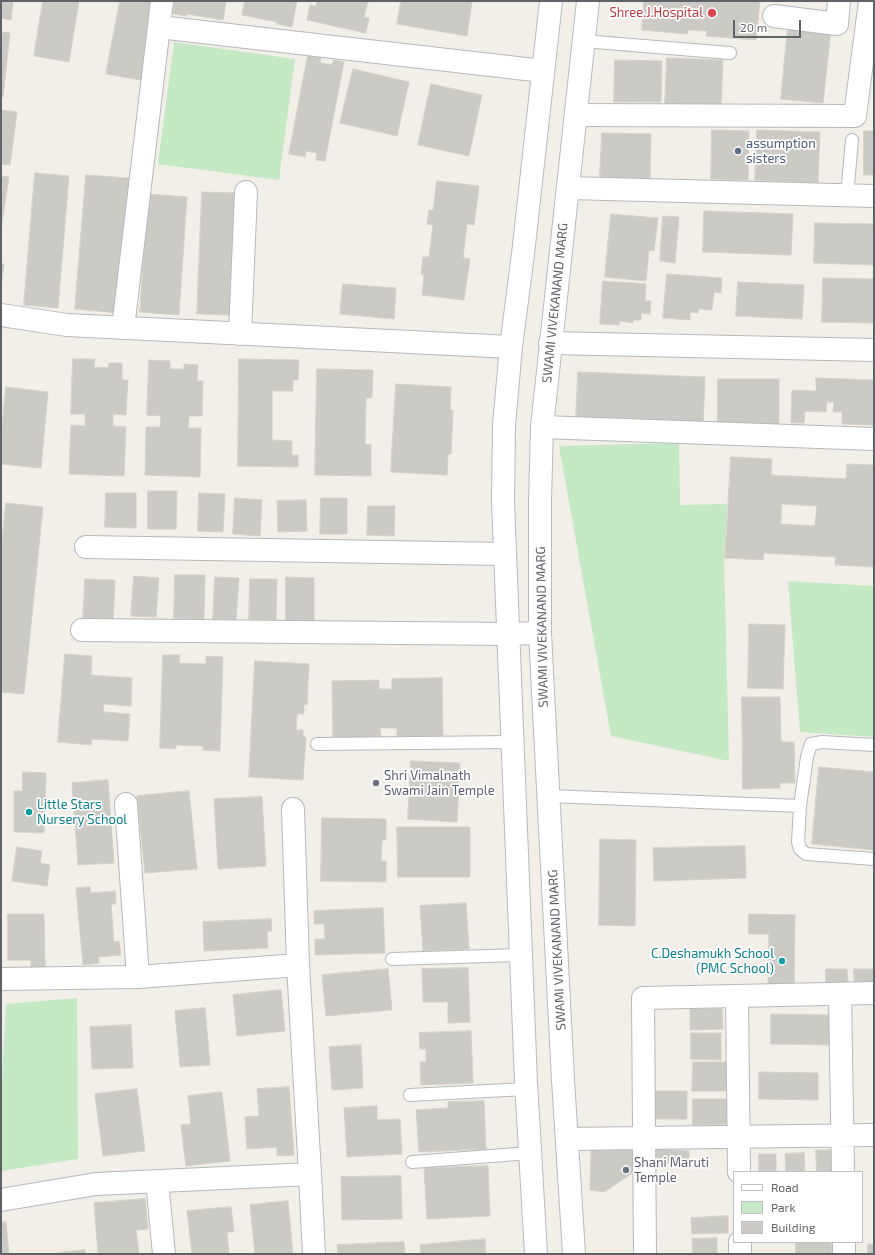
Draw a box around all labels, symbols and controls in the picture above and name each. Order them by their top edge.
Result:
place label: Shree.J.Hospital [609,5,703,21]
marker: Shree.J.Hospital [706,7,718,19]
scale bar [735,12,803,38]
text: 20 m [740,20,767,34]
place label: assumption sisters [746,136,816,167]
marker: assumption sisters [733,146,743,156]
street label: SWAMI VIVEKANAND MARG [539,222,571,384]
street label: SWAMI VIVEKANAND MARG [533,546,551,708]
place label: Shri Vimalnath Swami Jain Temple [384,768,495,799]
marker: Shri Vimalnath Swami Jain Temple [371,778,381,788]
place label: Little Stars Nursery School [37,797,127,828]
marker: Little Stars Nursery School [24,807,34,817]
street label: SWAMI VIVEKANAND MARG [545,869,569,1031]
place label: C.Deshamukh School (PMC School) [651,946,774,977]
marker: C.Deshamukh School (PMC School) [777,956,787,966]
place label: Shani Maruti Temple [634,1155,709,1186]
marker: Shani Maruti Temple [621,1165,631,1175]
legend [733,1171,863,1243]
text: Road [771,1180,799,1194]
text: Park [771,1200,796,1214]
text: Building [771,1220,815,1234]

